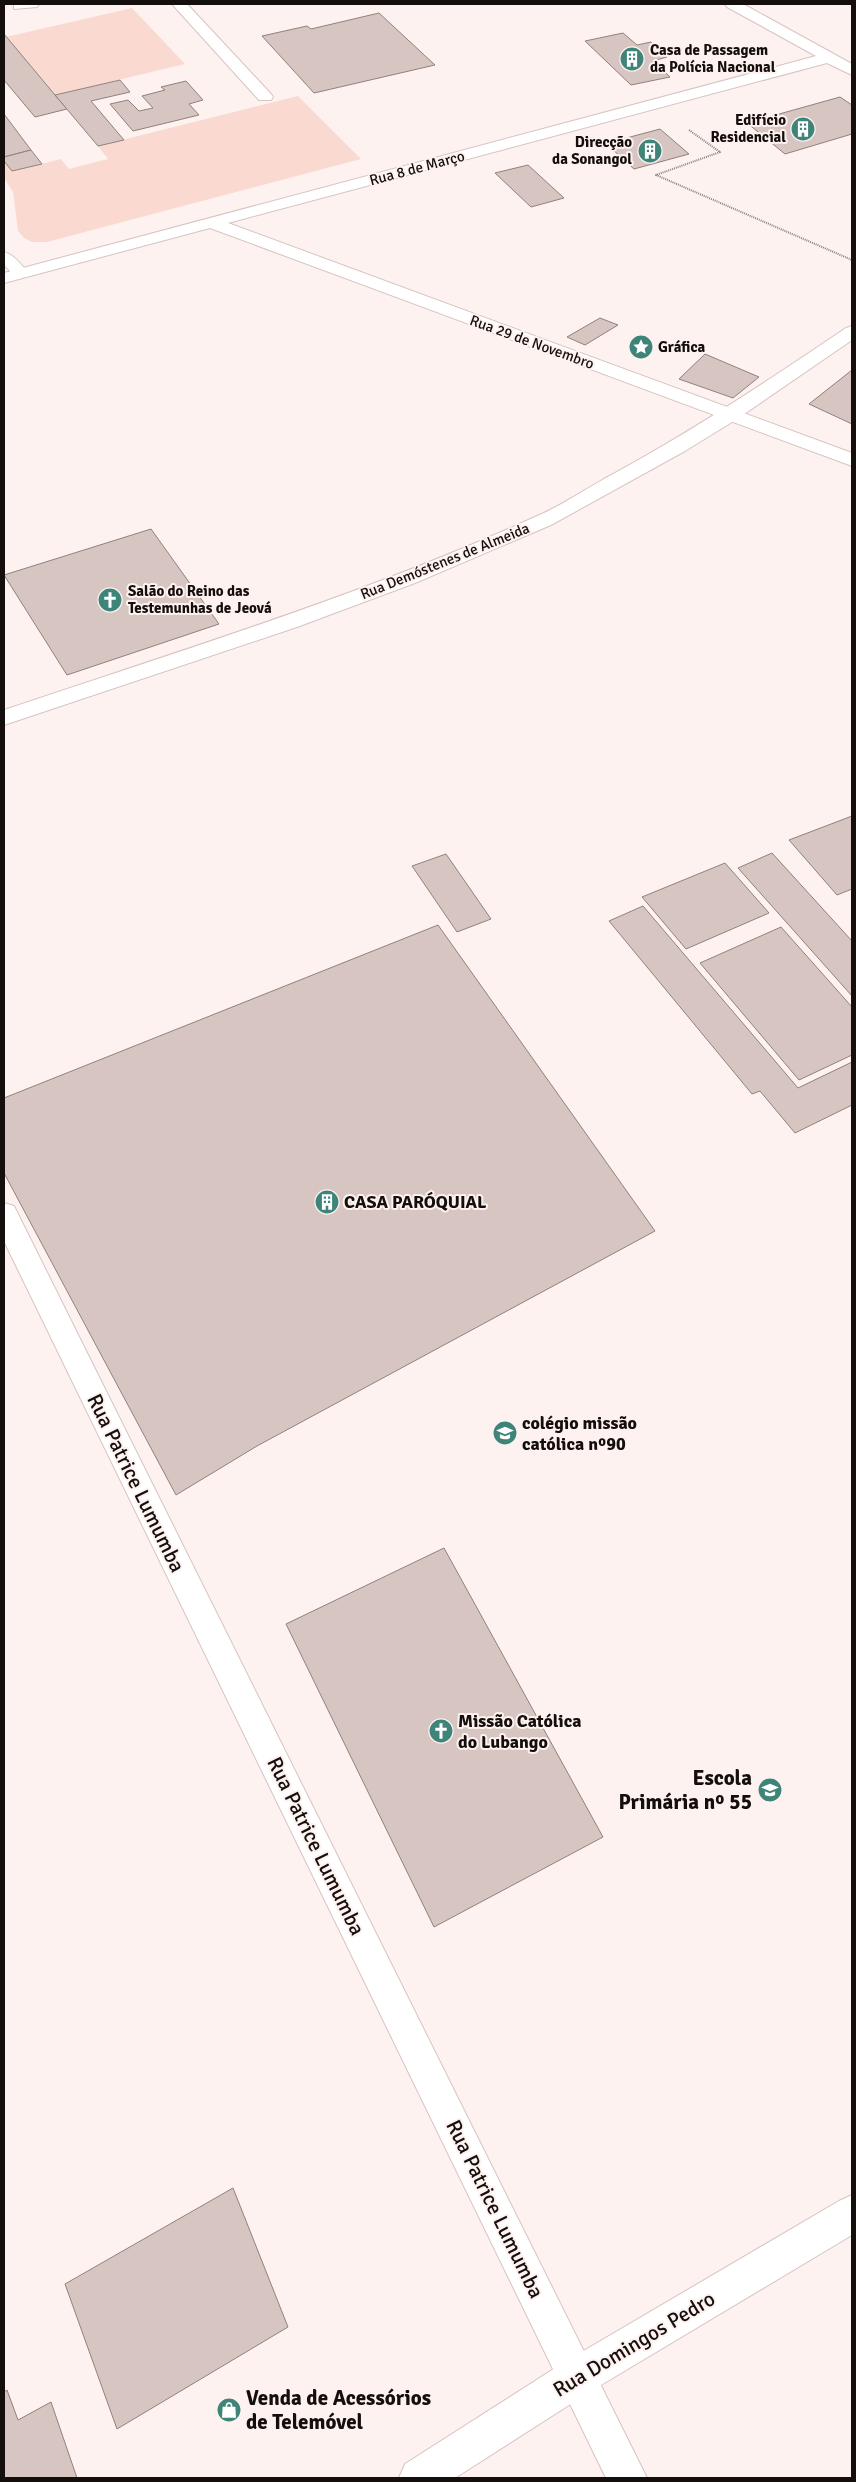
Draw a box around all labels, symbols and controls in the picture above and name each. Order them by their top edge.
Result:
place label: Casa de Passagem da Polícia Nacional [650,41,776,76]
building icon: Casa de Passagem da Polícia Nacional [619,46,645,72]
place label: Edifício Residencial [711,111,786,146]
building icon: Edifício Residencial [790,116,816,142]
place label: Direcção da Sonangol [552,133,632,168]
building icon: Direcção da Sonangol [637,138,663,164]
street label: Rua 8 de Março [367,147,467,189]
street label: Rua 29 de Novembro [467,311,597,373]
place icon: Gráfica [628,334,654,360]
place label: Gráfica [658,338,706,356]
street label: Rua Demóstenes de Almeida [358,519,532,603]
place label: Salão do Reino das Testemunhas de Jeová [128,582,272,617]
church icon: Salão do Reino das Testemunhas de Jeová [97,587,123,613]
building icon: CASA PARÓQUIAL [314,1189,340,1215]
place label: CASA PARÓQUIAL [344,1191,487,1213]
street label: Rua Patrice Lumumba [81,1389,191,1577]
place label: colégio missão católica nº90 [522,1412,637,1455]
school or university icon: colégio missão católica nº90 [492,1420,518,1446]
place label: Missão Católica do Lubango [458,1710,581,1753]
church icon: Missão Católica do Lubango [428,1718,454,1744]
street label: Rua Patrice Lumumba [261,1752,371,1940]
place label: Escola Primária nº 55 [618,1765,752,1815]
school or university icon: Escola Primária nº 55 [757,1777,783,1803]
street label: Rua Patrice Lumumba [440,2115,550,2303]
street label: Rua Domingos Pedro [548,2285,720,2403]
place label: Venda de Acessórios de Telemóvel [246,2385,431,2435]
shop icon: Venda de Acessórios de Telemóvel [216,2397,242,2423]

